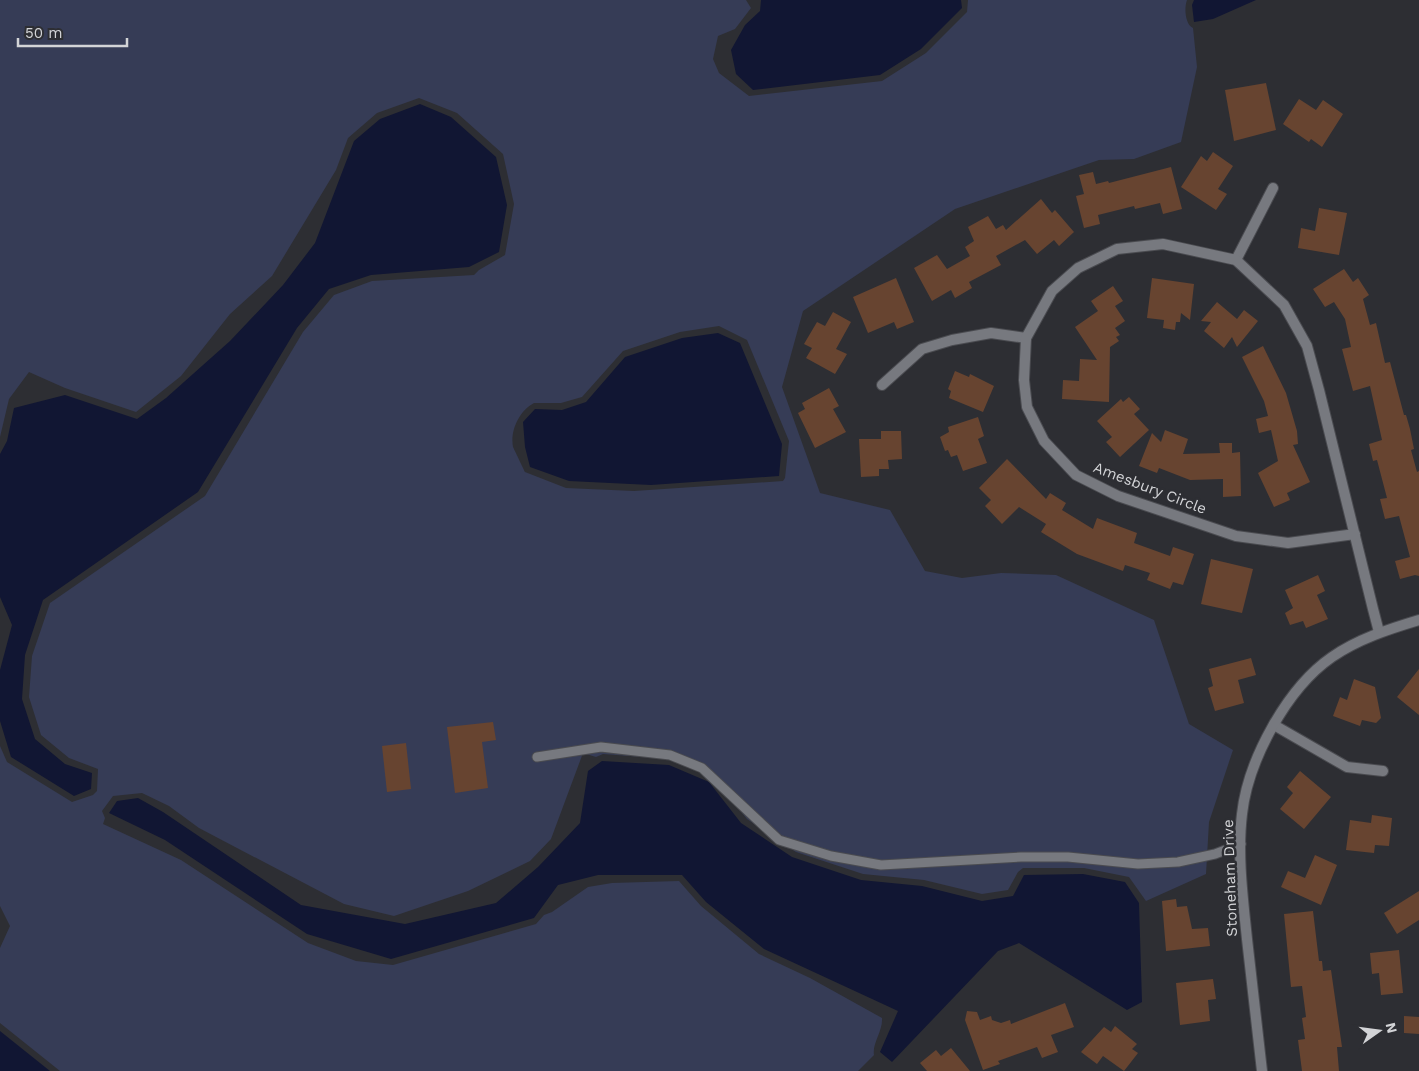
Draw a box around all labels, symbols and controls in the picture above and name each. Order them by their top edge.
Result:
scale bar [18,15,126,47]
text: 50 m [25,24,62,42]
street label: Amesbury Circle [1091,458,1209,518]
street label: Stoneham Drive [1219,819,1241,937]
north arrow [1354,1006,1404,1056]
text: N [1383,1021,1401,1035]

